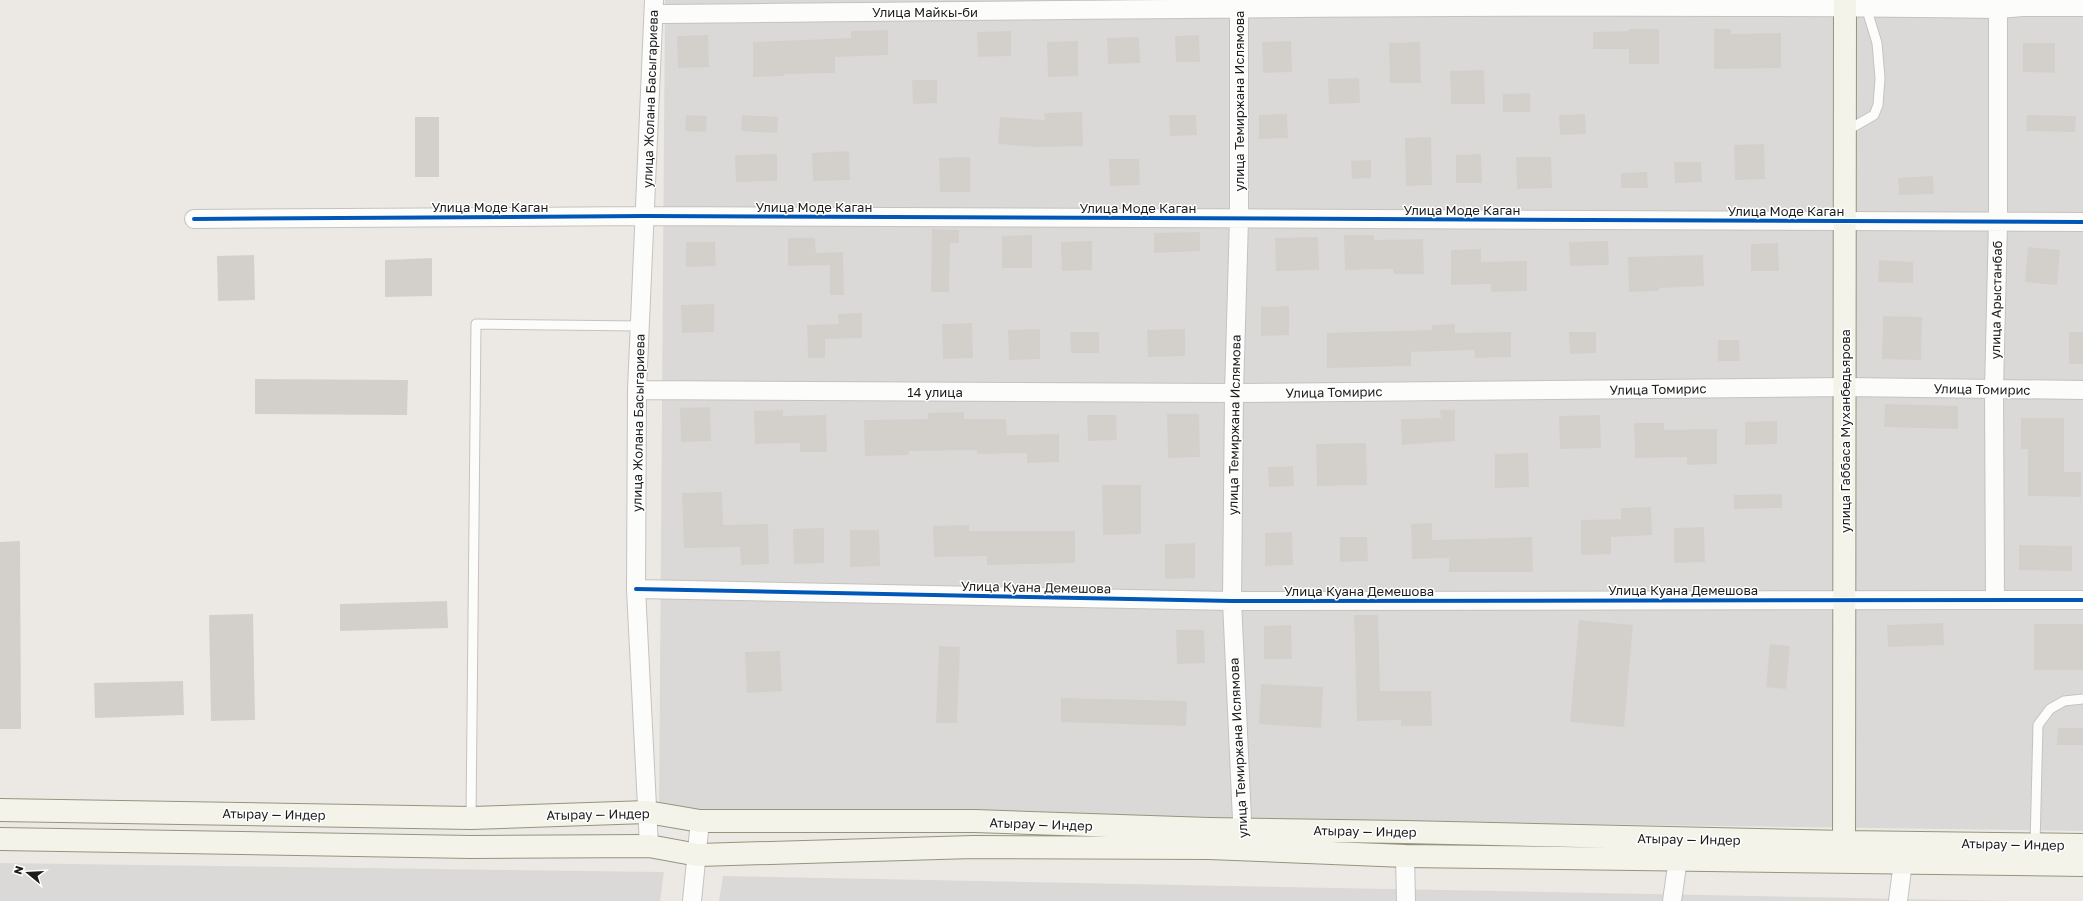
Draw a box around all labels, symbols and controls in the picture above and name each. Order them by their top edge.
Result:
street label: Улица Майкы-би [872,4,978,20]
street label: улица Жолана Басыгариева [639,10,661,188]
street label: улица Темиржана Ислямова [1231,11,1247,191]
street label: Улица Моде Каган [432,199,548,215]
street label: Улица Моде Каган [756,199,872,215]
street label: Улица Моде Каган [1080,200,1196,216]
street label: Улица Моде Каган [1404,202,1520,218]
street label: Улица Моде Каган [1728,203,1844,219]
street label: улица Арыстанбаб [1987,240,2005,360]
street label: улица Габбаса Муханбедьярова [1837,329,1853,533]
street label: улица Жолана Басыгариева [628,334,648,512]
street label: улица Темиржана Ислямова [1224,334,1244,516]
street label: Улица Томирис [1609,380,1707,398]
street label: Улица Томирис [1933,380,2031,398]
street label: Улица Томирис [1285,383,1383,401]
street label: 14 улица [907,384,963,400]
street label: Улица Куана Демешова [961,578,1111,596]
street label: Улица Куана Демешова [1608,582,1758,598]
street label: Улица Куана Демешова [1284,583,1434,599]
street label: улица Темиржана Ислямова [1225,657,1251,839]
street label: Атырау — Индер [222,805,326,823]
street label: Атырау — Индер [546,805,650,823]
street label: Атырау — Индер [989,814,1093,834]
street label: Атырау — Индер [1313,822,1417,840]
street label: Атырау — Индер [1637,830,1741,848]
street label: Атырау — Индер [1961,835,2065,853]
north arrow [8,853,48,893]
text: N [11,864,25,876]

